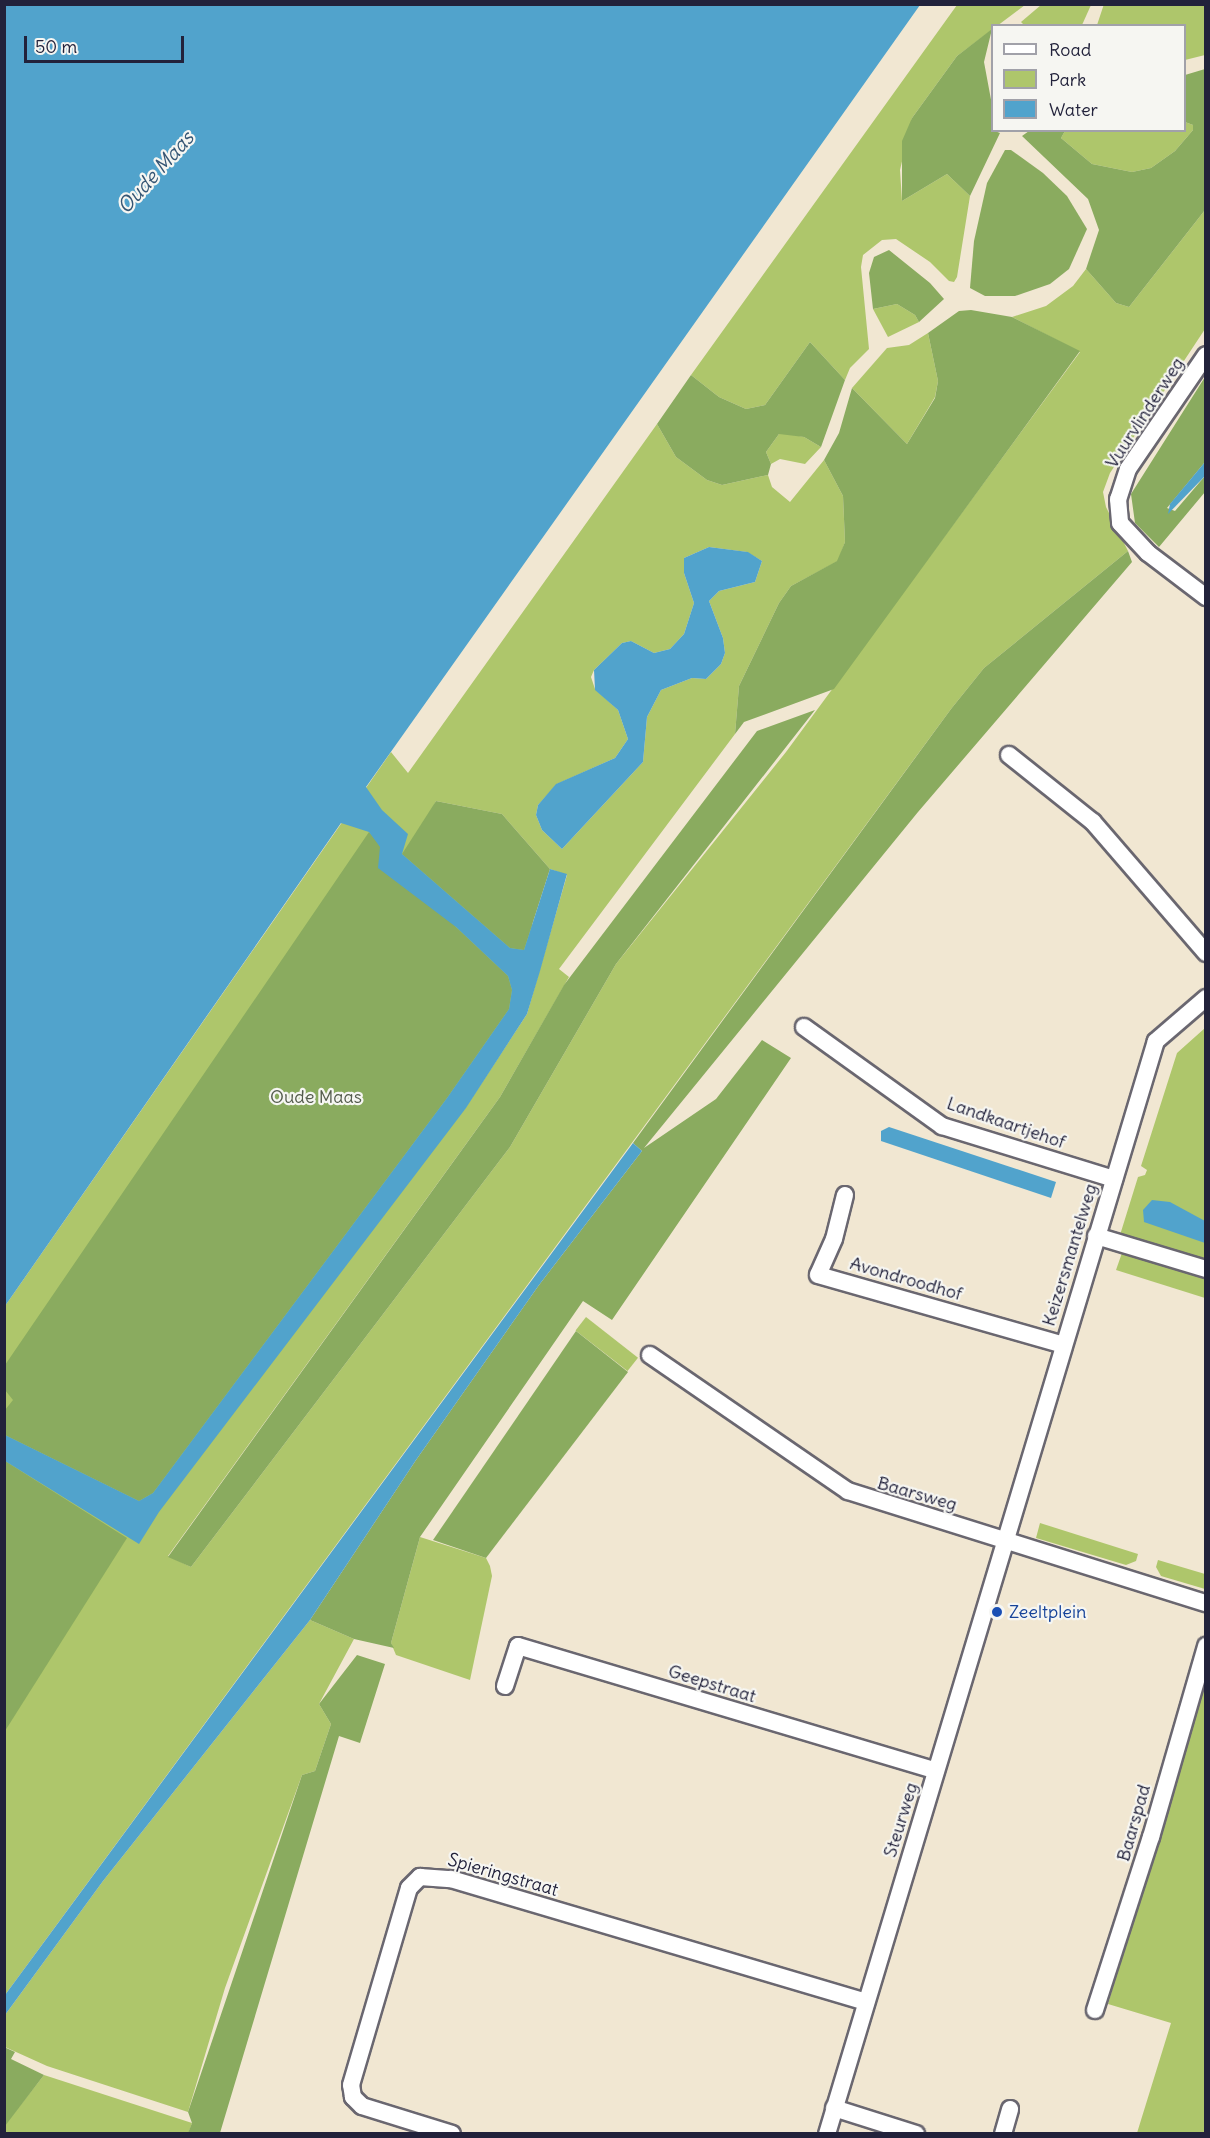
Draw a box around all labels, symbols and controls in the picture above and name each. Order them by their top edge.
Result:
scale bar [27,24,188,62]
legend [991,24,1186,132]
text: 50 m [35,35,77,58]
text: Road [1049,38,1091,61]
text: Park [1049,68,1086,91]
text: Water [1049,98,1098,121]
water label: Oude Maas [112,126,198,218]
street label: Vuurvlinderweg [1101,354,1189,472]
park label: Oude Maas [270,1086,362,1108]
street label: Landkaartjehof [944,1093,1068,1153]
street label: Keizersmantelweg [1038,1181,1102,1329]
street label: Avondroodhof [847,1253,965,1305]
street label: Baarsweg [875,1472,959,1516]
place label: Zeeltplein [1009,1601,1087,1623]
marker: Zeeltplein [990,1605,1004,1619]
street label: Geepstraat [666,1660,758,1708]
street label: Steurweg [879,1780,923,1860]
street label: Baarspad [1113,1782,1155,1864]
street label: Spieringstraat [445,1849,561,1901]

